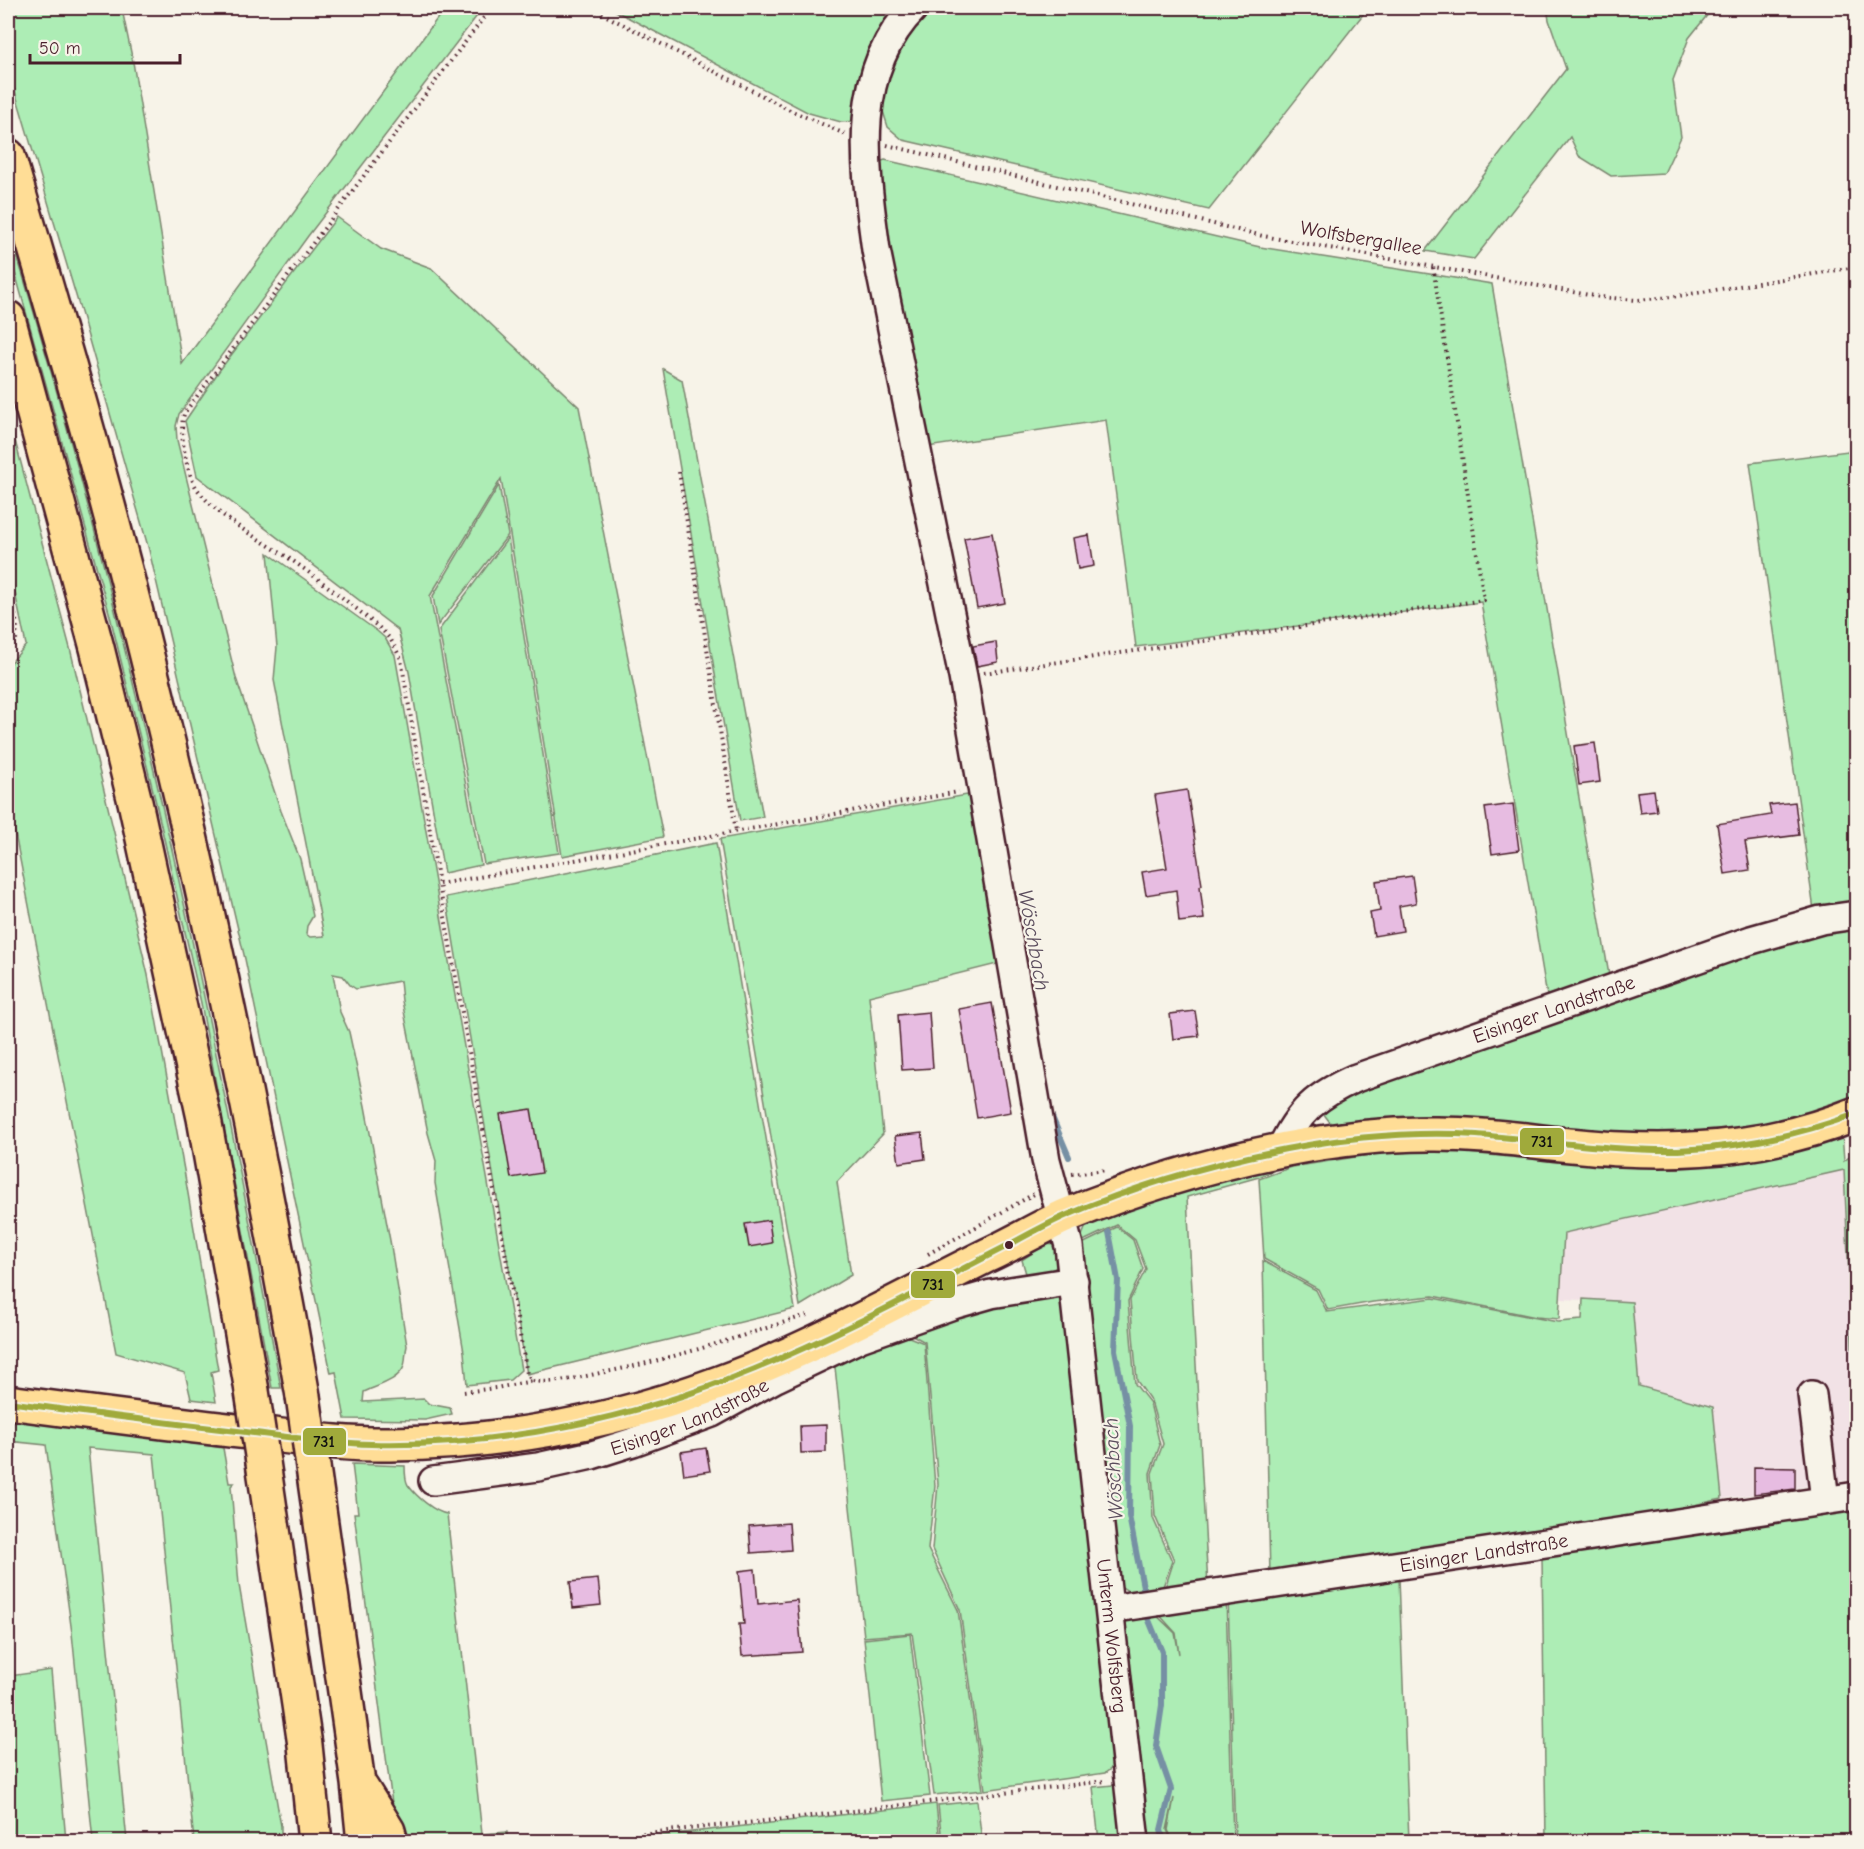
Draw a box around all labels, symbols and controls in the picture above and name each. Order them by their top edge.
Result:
scale bar [30,27,180,65]
text: 50 m [39,38,81,59]
street label: Wolfsbergallee [1298,216,1424,260]
water label: Wöschbach [1013,888,1055,992]
street label: Eisinger Landstraße [1470,970,1638,1048]
line badge: 731 [1519,1127,1565,1156]
text: 731 [1531,1133,1553,1151]
unlabelled marker [1003,1239,1015,1251]
line badge: 731 [910,1270,956,1299]
text: 731 [922,1276,944,1294]
street label: Eisinger Landstraße [607,1373,772,1460]
water label: Wöschbach [1098,1417,1128,1521]
line badge: 731 [302,1427,347,1456]
text: 731 [313,1433,335,1451]
street label: Eisinger Landstraße [1398,1528,1570,1576]
street label: Unterm Wolfsberg [1092,1558,1132,1715]

